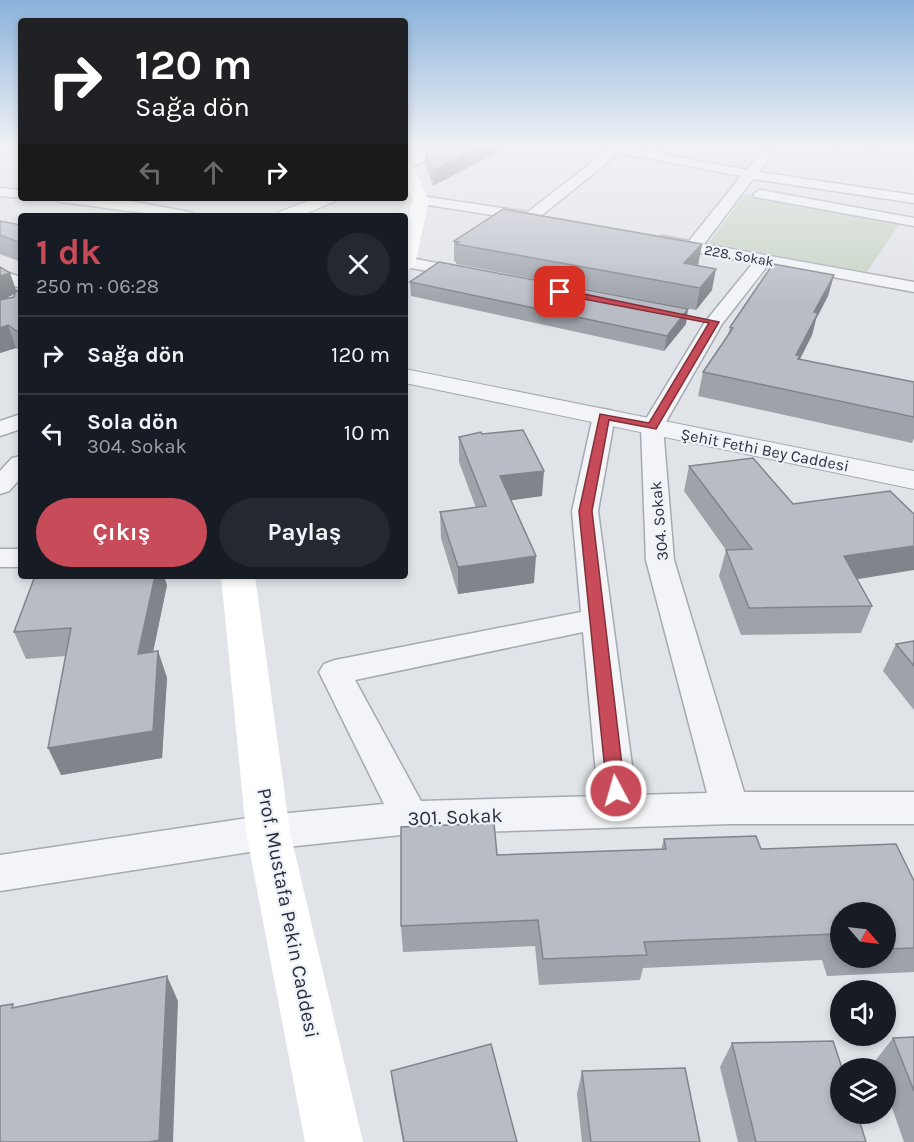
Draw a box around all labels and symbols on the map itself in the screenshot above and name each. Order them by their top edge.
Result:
street label: 228. Sokak [703,242,775,270]
pin [534,266,585,317]
street label: Şehit Fethi Bey Caddesi [679,424,851,476]
street label: 304. Sokak [646,480,672,562]
position arrow [584,759,648,823]
street label: Prof. Mustafa Pekin Caddesi [252,786,324,1040]
street label: 301. Sokak [407,804,503,830]
north arrow [830,902,896,968]

